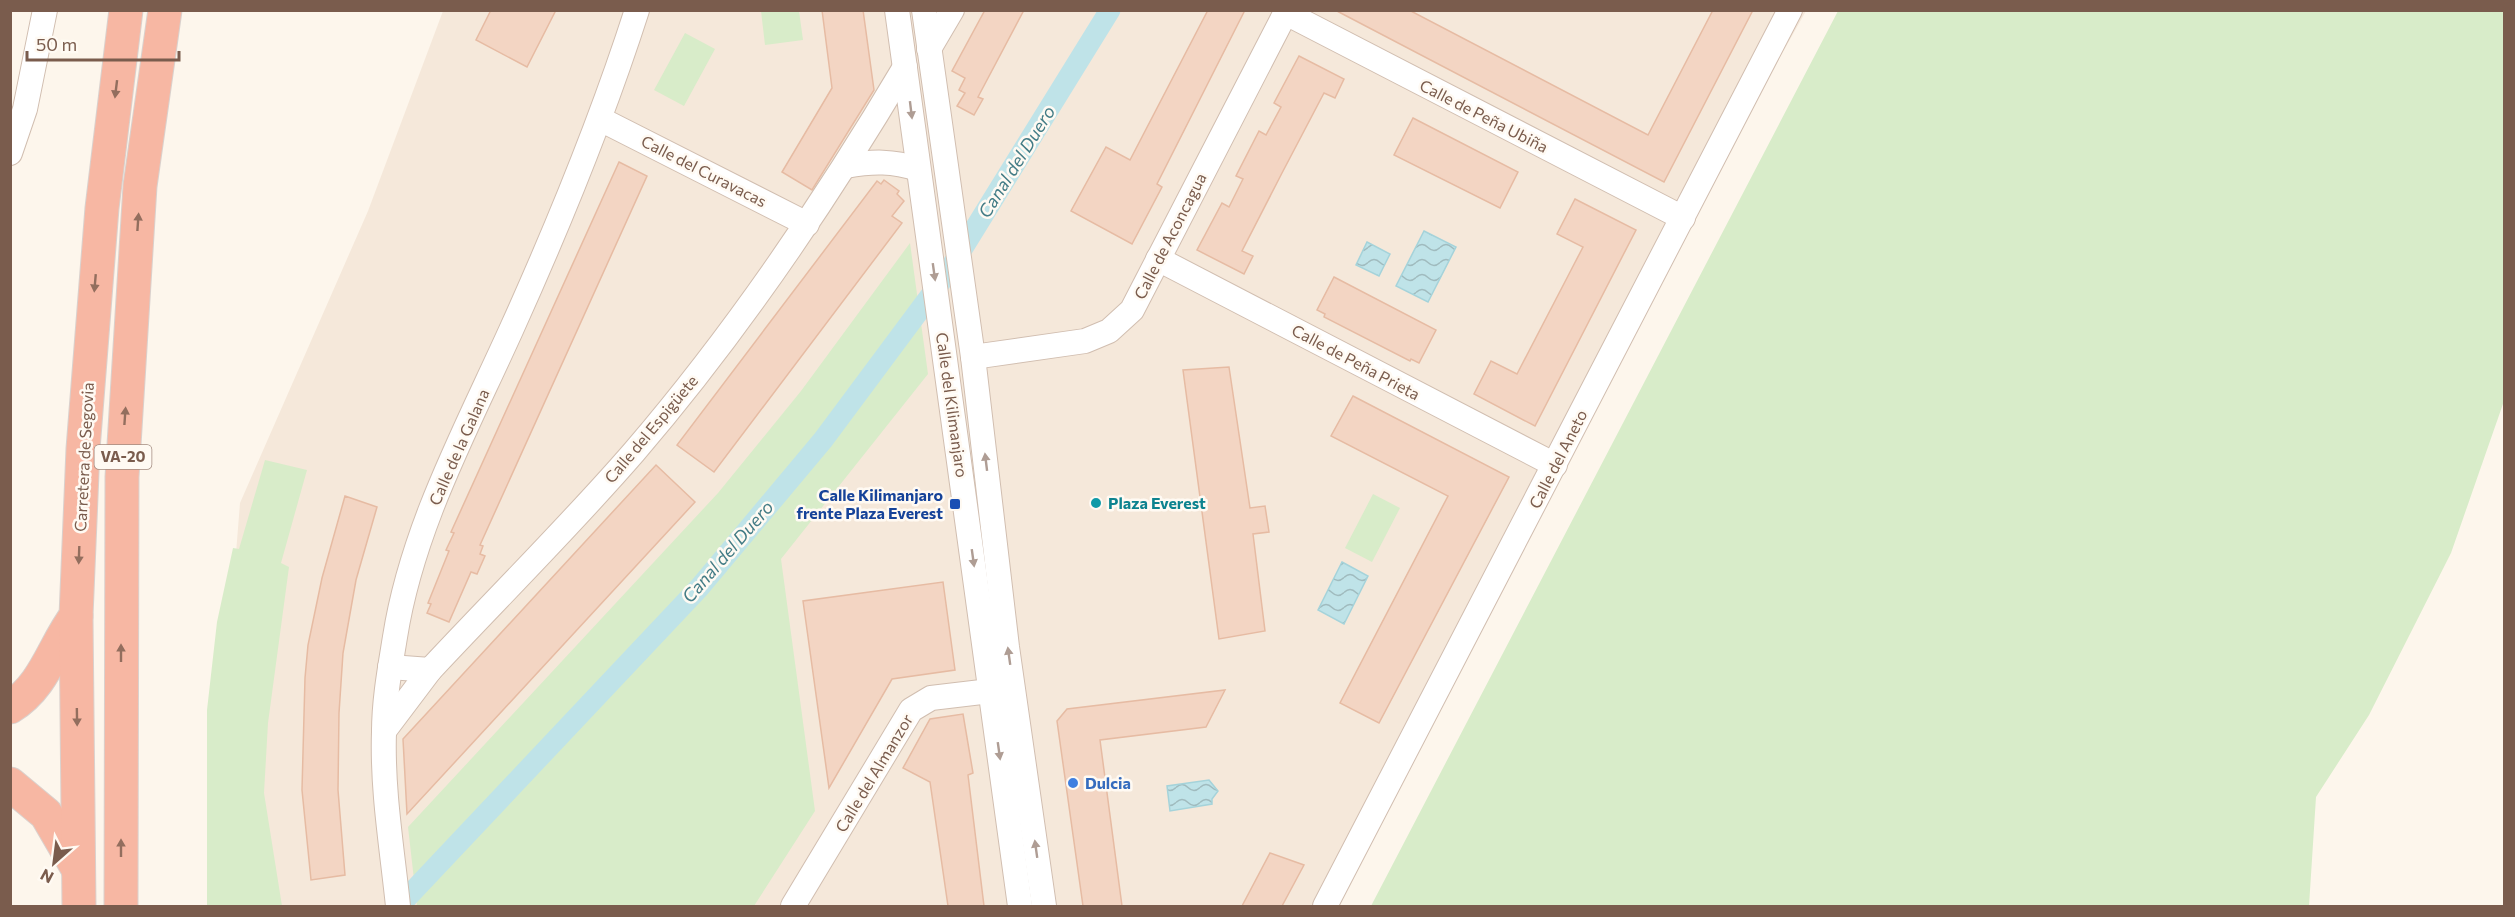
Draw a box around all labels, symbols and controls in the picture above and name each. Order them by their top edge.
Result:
scale bar [27,24,178,62]
text: 50 m [36,33,77,55]
street label: Calle de Peña Ubiña [1417,75,1551,156]
one-way arrow [111,80,120,99]
one-way arrow [906,101,915,120]
water label: Canal del Duero [973,101,1059,222]
street label: Calle del Curavacas [638,131,770,210]
street label: Calle de Aconcagua [1129,169,1210,302]
one-way arrow [133,212,142,231]
one-way arrow [930,262,939,281]
one-way arrow [90,274,100,293]
street label: Calle de Peña Prieta [1289,320,1424,403]
street label: Calle del Kilimanjaro [933,331,972,479]
street label: Calle del Espigüete [600,371,701,486]
street label: Carretera de Segovia [70,382,97,532]
street label: Calle de la Galana [424,386,493,508]
street label: Calle del Aneto [1525,406,1591,511]
one-way arrow [121,407,130,426]
road number: VA-20 [94,445,152,469]
one-way arrow [981,452,990,471]
place label: Calle Kilimanjaro frente Plaza Everest [796,485,943,522]
place label: Plaza Everest [1108,493,1206,512]
water label: Canal del Duero [677,496,777,607]
marker: Plaza Everest [1089,496,1103,510]
marker: Calle Kilimanjaro frente Plaza Everest [948,497,962,511]
one-way arrow [74,545,83,564]
one-way arrow [968,548,977,567]
one-way arrow [116,644,126,663]
one-way arrow [1004,646,1013,665]
one-way arrow [72,707,82,726]
street label: Calle del Almanzor [831,710,917,835]
one-way arrow [994,741,1003,760]
place label: Dulcia [1085,773,1131,792]
marker: Dulcia [1066,776,1080,790]
north arrow [24,833,84,893]
one-way arrow [116,839,126,858]
one-way arrow [1031,839,1040,858]
text: N [37,865,56,888]

